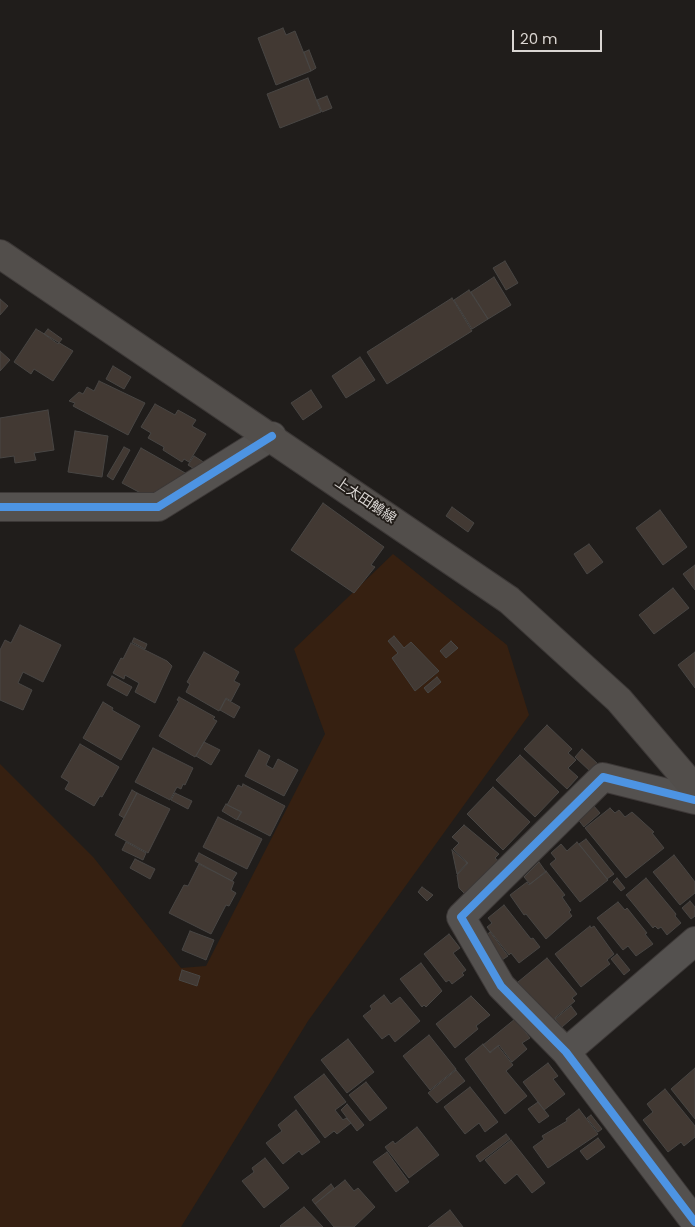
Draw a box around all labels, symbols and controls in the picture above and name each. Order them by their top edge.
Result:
scale bar [515,20,605,52]
text: 20 m [520,28,558,49]
street label: 上太田鵤線 [331,474,399,528]

